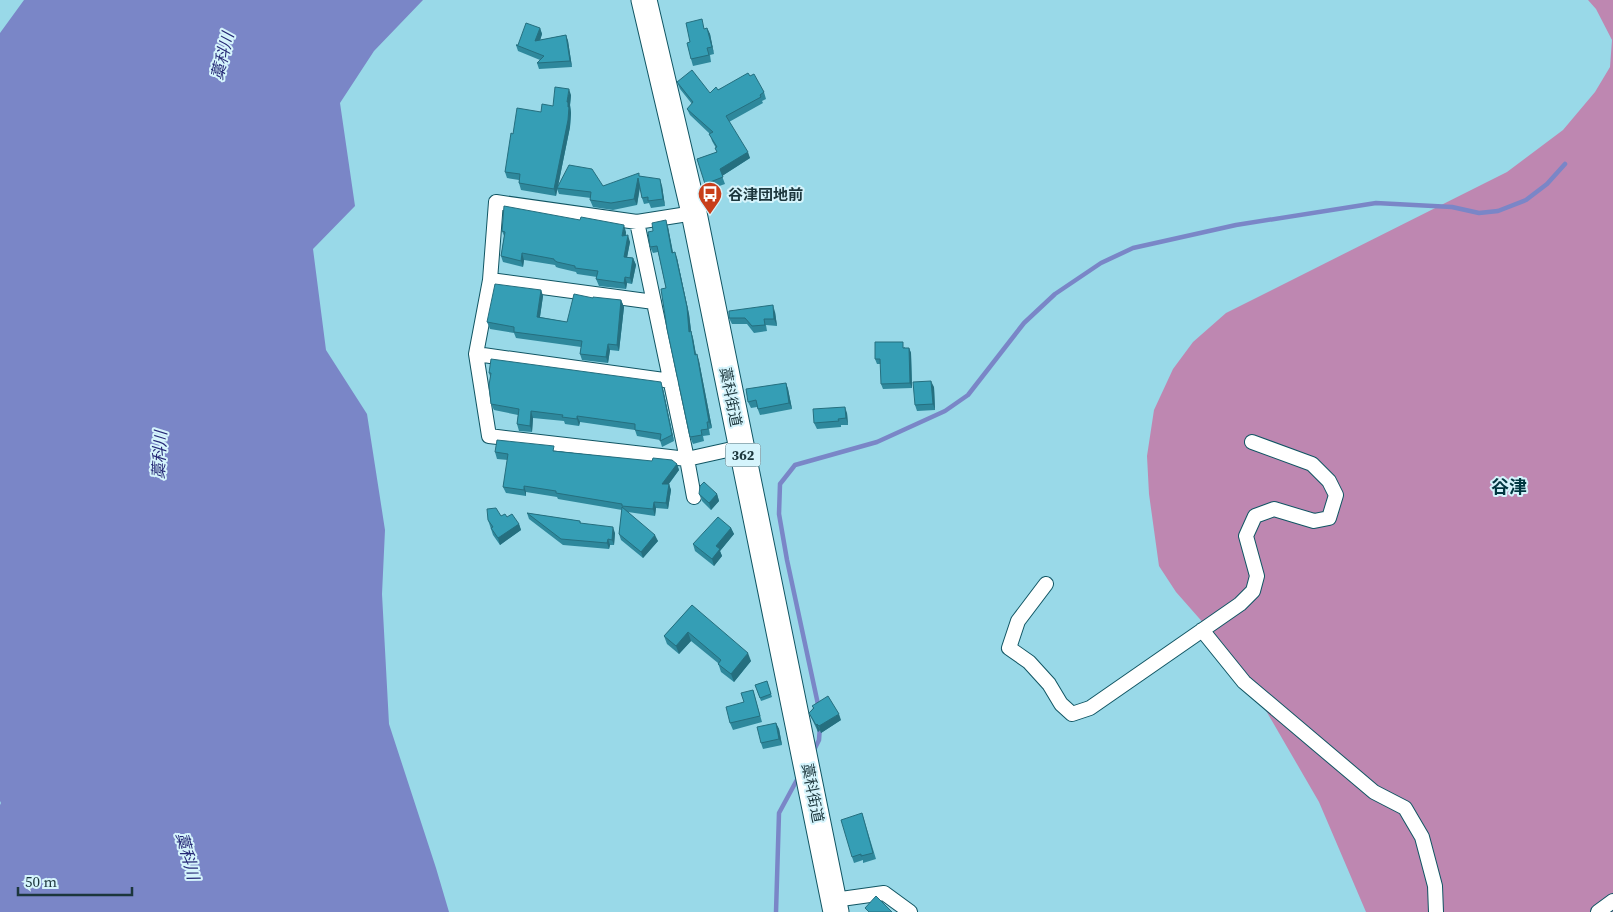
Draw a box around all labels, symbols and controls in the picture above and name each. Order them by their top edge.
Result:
water label: 藁科川 [206,28,239,82]
bus stop icon: 谷津団地前 [697,181,723,215]
place label: 谷津団地前 [728,184,803,205]
street label: 藁科街道 [715,366,747,428]
water label: 藁科川 [147,428,171,480]
road number: 362 [726,444,760,466]
district label: 谷津 [1491,474,1527,499]
street label: 藁科街道 [797,762,829,824]
water label: 藁科川 [171,830,205,884]
scale bar [18,864,131,896]
text: 50 m [25,871,57,892]

